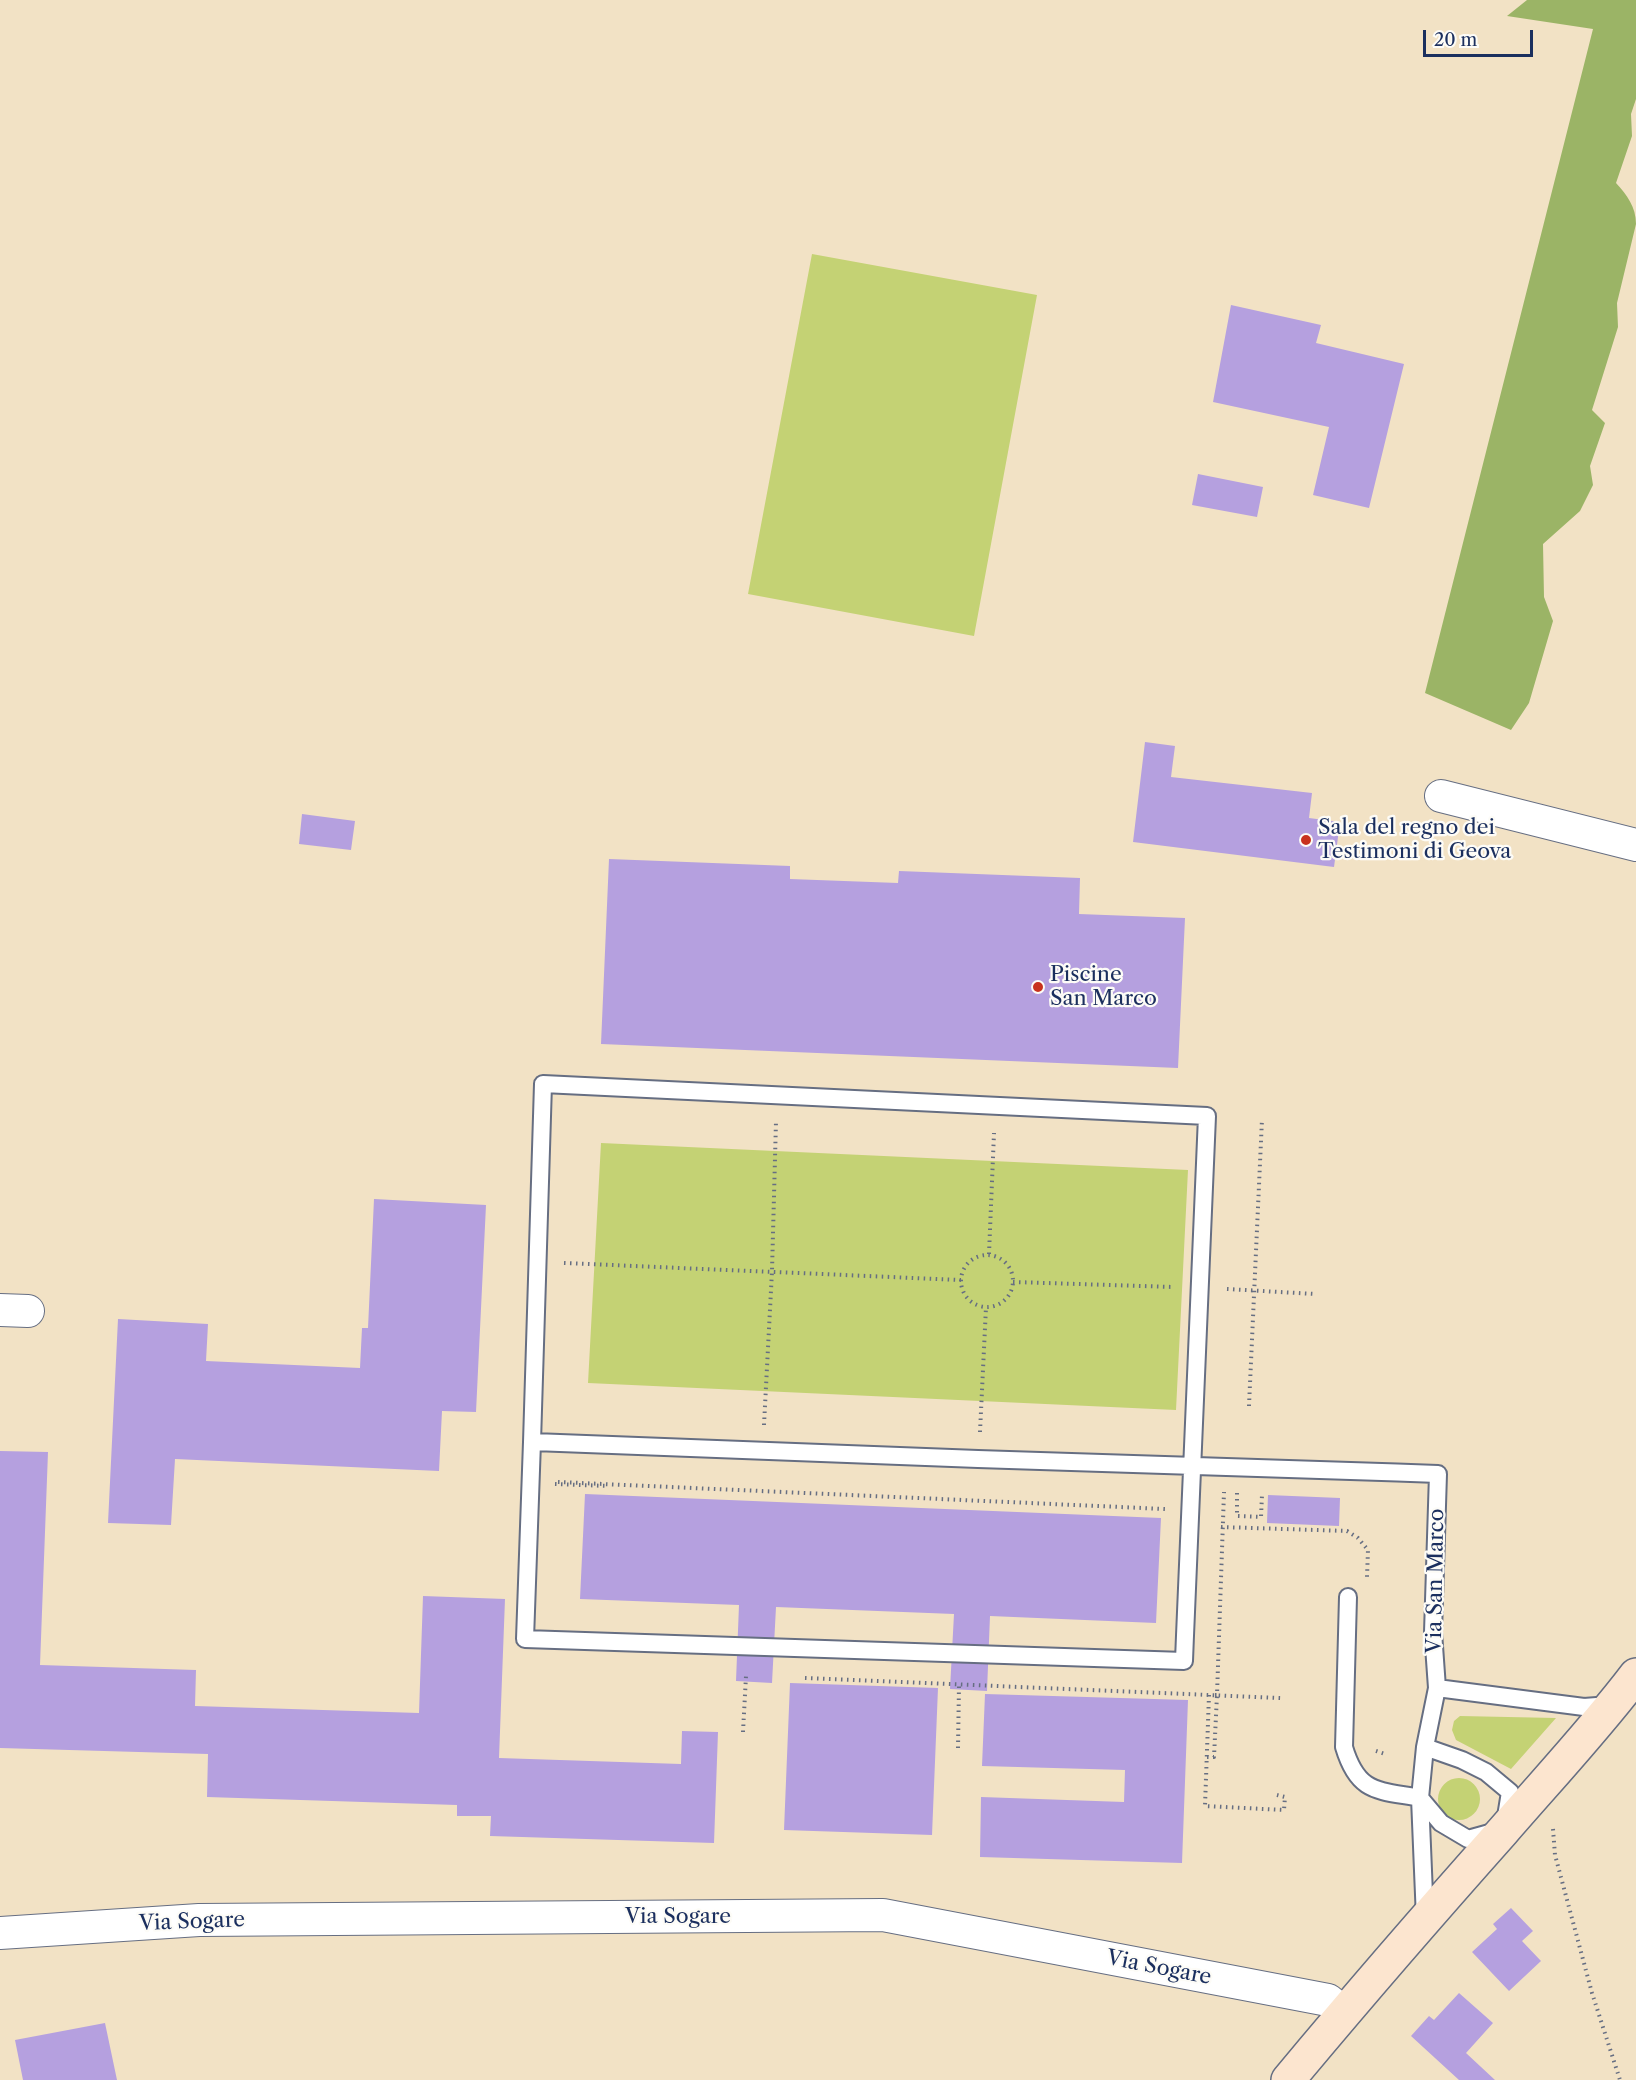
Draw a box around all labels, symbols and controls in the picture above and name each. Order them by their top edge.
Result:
scale bar [1426,18,1536,56]
text: 20 m [1434,29,1477,51]
place label: Sala del regno dei Testimoni di Geova [1318,815,1511,865]
marker: Sala del regno dei Testimoni di Geova [1299,833,1313,847]
place label: Piscine San Marco [1050,962,1157,1012]
marker: Piscine San Marco [1031,980,1045,994]
street label: Via San Marco [1422,1508,1450,1654]
street label: Via Sogare [625,1904,731,1930]
street label: Via Sogare [139,1908,245,1936]
street label: Via Sogare [1105,1946,1213,1990]

